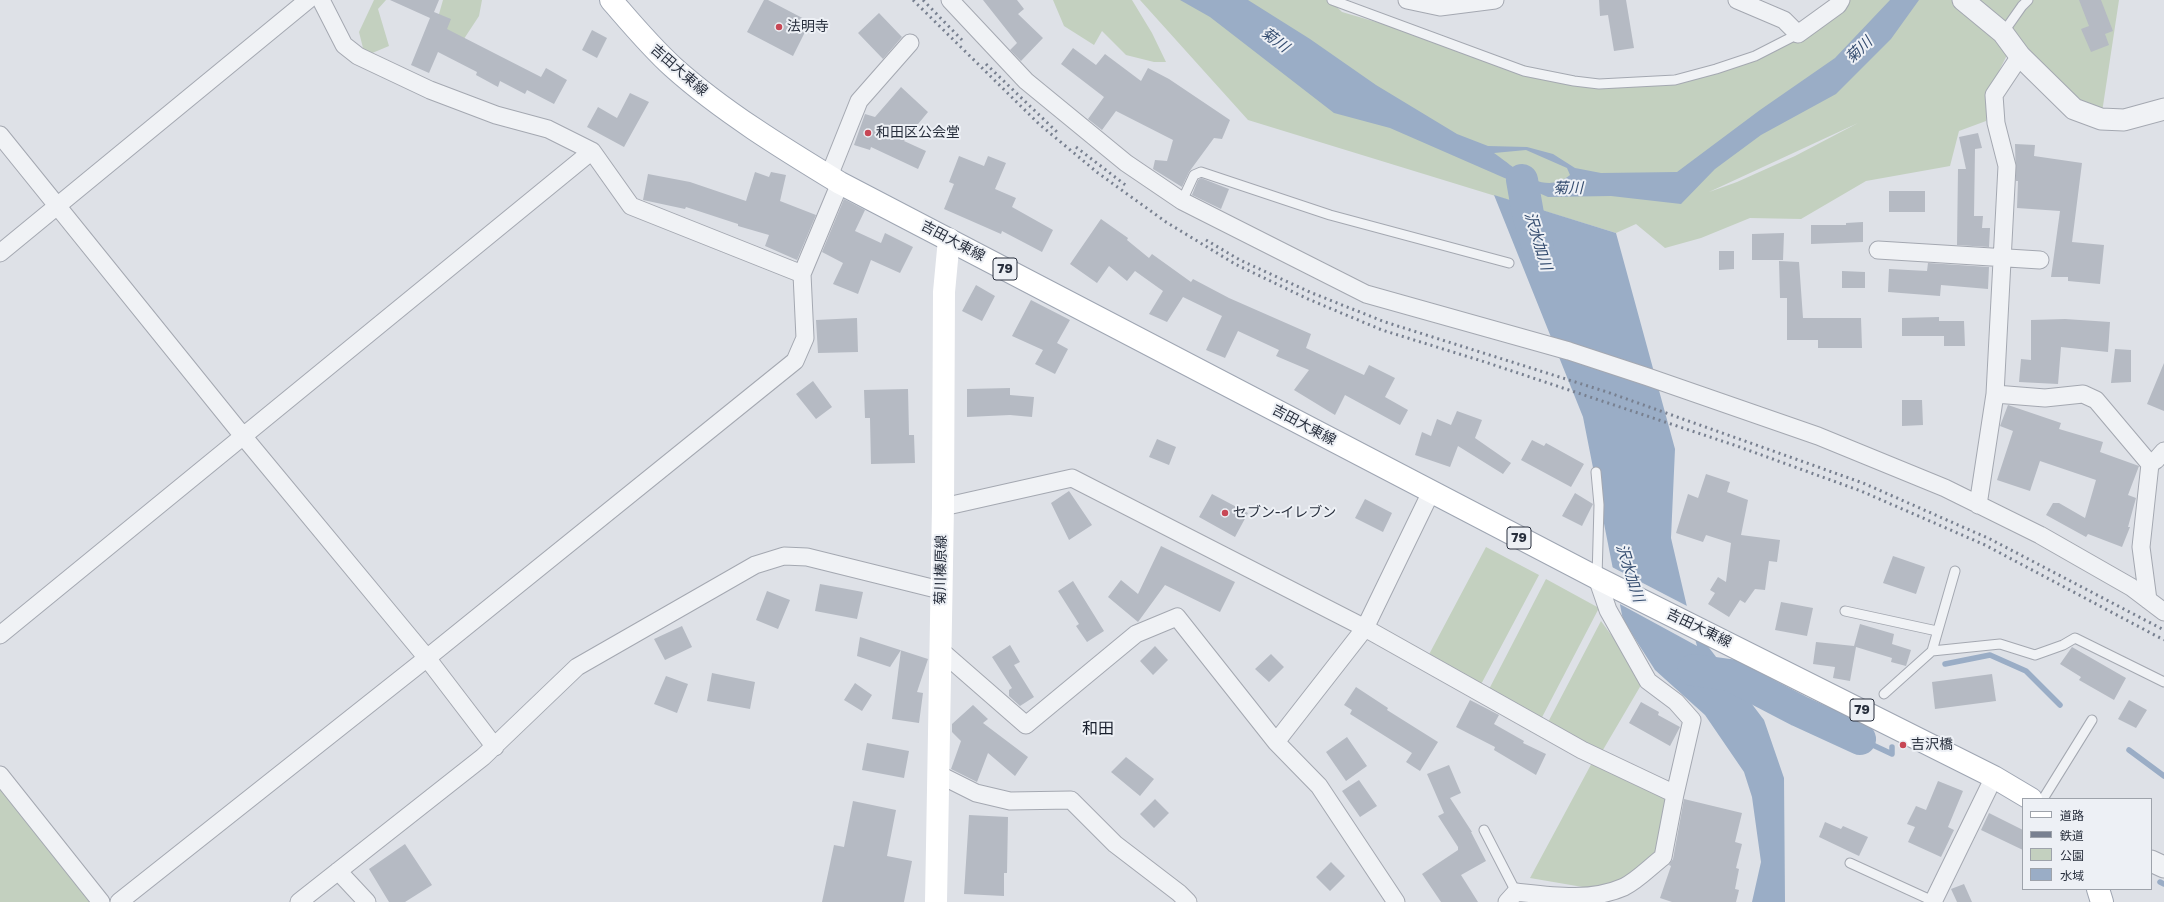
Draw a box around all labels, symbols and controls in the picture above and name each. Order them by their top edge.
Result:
place label: 法明寺 [787,19,829,35]
marker: 法明寺 [774,22,784,32]
water label: 菊川 [1258,24,1292,56]
water label: 菊川 [1842,33,1876,67]
street label: 吉田大東線 [647,41,711,99]
place label: 和田区公会堂 [876,125,960,141]
marker: 和田区公会堂 [863,128,873,138]
water label: 菊川 [1553,179,1583,197]
water label: 沢水加川 [1521,210,1555,272]
street label: 吉田大東線 [918,217,988,265]
road number: 79 [993,258,1017,280]
street label: 吉田大東線 [1269,401,1339,449]
place label: セブン-イレブン [1233,505,1336,521]
marker: セブン-イレブン [1220,508,1230,518]
road number: 79 [1507,527,1531,549]
street label: 菊川榛原線 [932,535,950,605]
water label: 沢水加川 [1612,542,1648,604]
street label: 吉田大東線 [1664,605,1734,651]
road number: 79 [1850,699,1874,721]
district label: 和田 [1082,719,1114,739]
place label: 吉沢橋 [1911,737,1953,753]
marker: 吉沢橋 [1898,740,1908,750]
legend [2022,798,2152,890]
text: 道路 [2060,808,2084,823]
text: 鉄道 [2060,828,2084,843]
text: 公園 [2060,848,2084,863]
text: 水域 [2060,868,2084,883]

